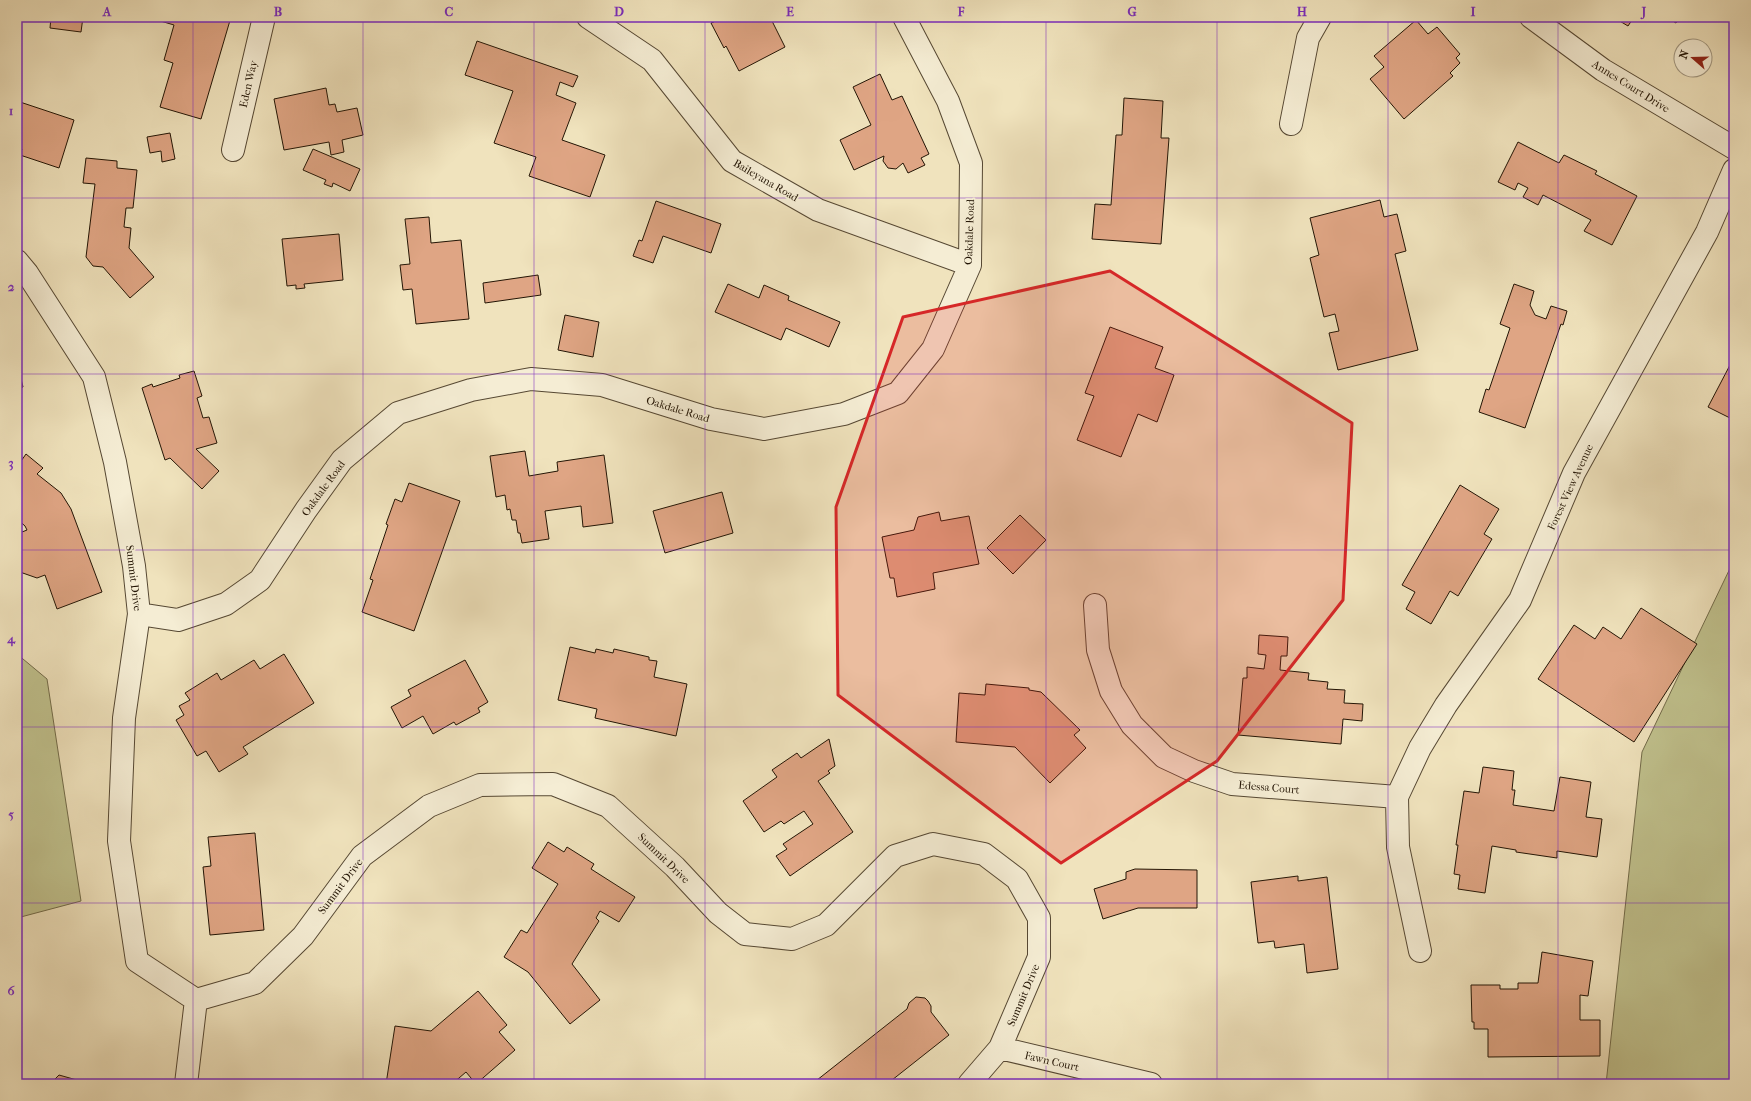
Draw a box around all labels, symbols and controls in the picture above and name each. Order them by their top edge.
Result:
text: A [102,4,112,19]
text: B [274,4,283,19]
text: C [445,4,454,19]
text: D [614,4,624,19]
text: E [786,4,794,19]
text: F [957,4,965,19]
text: G [1127,4,1137,19]
text: H [1297,4,1308,19]
text: I [1470,4,1476,19]
text: J [1640,4,1647,20]
north arrow [1673,38,1713,78]
text: N [1677,48,1692,61]
street label: Annes Court Drive [1589,57,1672,116]
street label: Eden Way [237,58,260,109]
text: 1 [9,103,14,118]
street label: Baileyana Road [731,157,801,205]
street label: Oakdale Road [962,198,977,265]
text: 2 [8,279,15,294]
street label: Oakdale Road [645,394,712,426]
street label: Forest View Avenue [1545,442,1596,532]
text: 3 [8,455,14,471]
street label: Oakdale Road [299,457,349,519]
street label: Summit Drive [123,544,144,612]
text: 4 [6,631,16,647]
street label: Edessa Court [1238,778,1300,797]
text: 5 [8,807,14,822]
street label: Summit Drive [635,831,692,887]
street label: Summit Drive [315,855,366,917]
street label: Summit Drive [1004,962,1043,1028]
text: 6 [7,983,15,998]
street label: Fawn Court [1023,1049,1080,1074]

